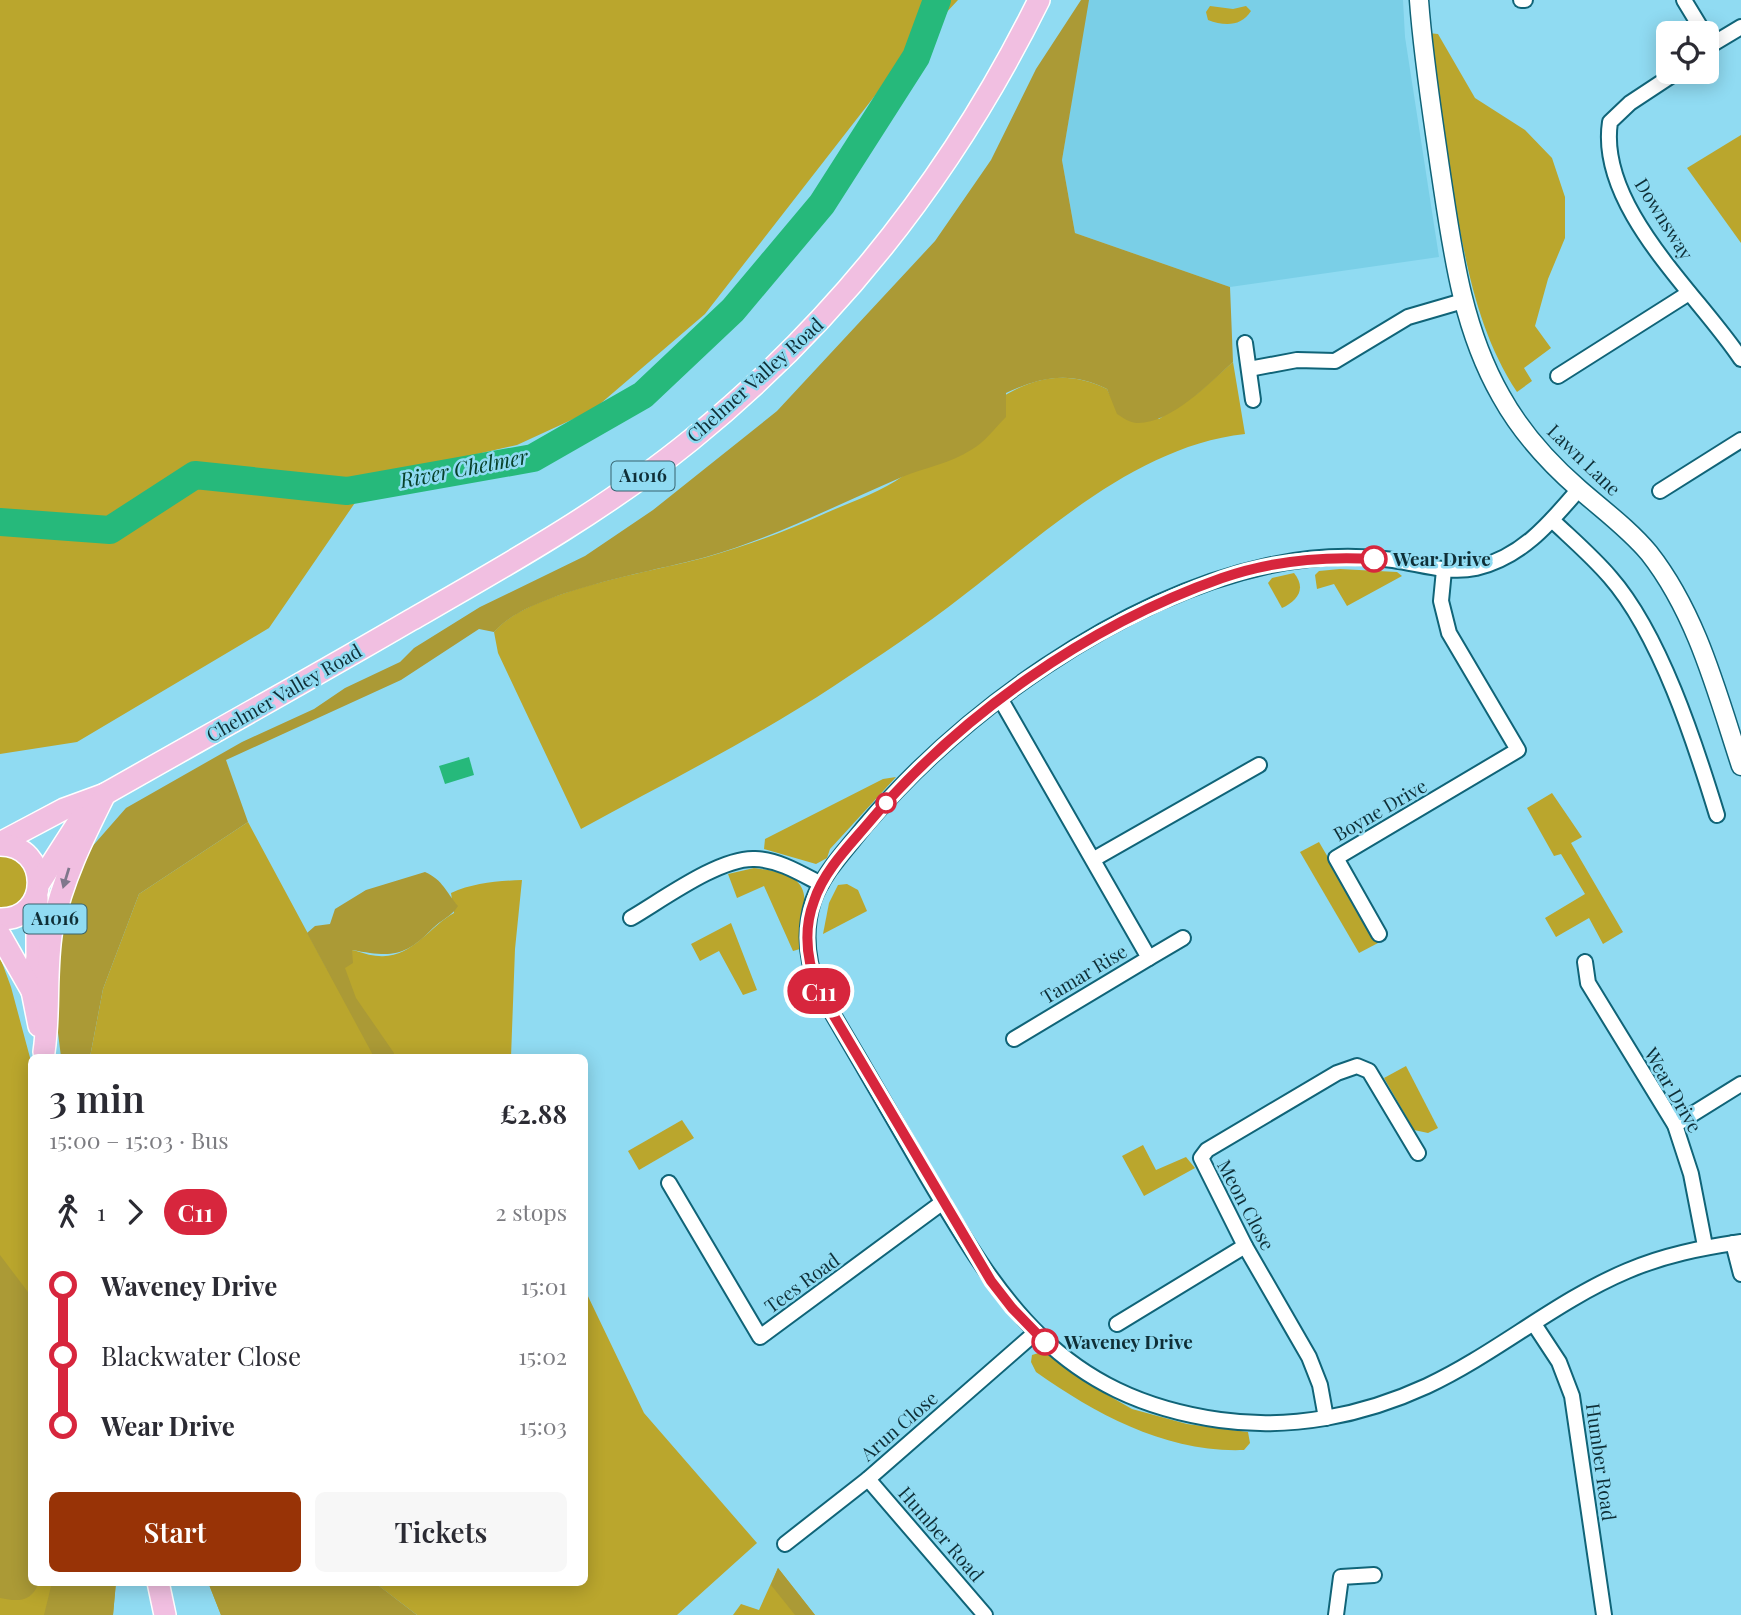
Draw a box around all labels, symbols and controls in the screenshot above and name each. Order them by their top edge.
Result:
map controls [1656,21,1719,84]
button: locate [1656,21,1719,84]
street label: Downsway [1629,173,1700,265]
street label: Chelmer Valley Road [680,311,828,448]
street label: Lawn Lane [1542,418,1627,501]
water label: River Chelmer [396,441,531,493]
road number: A1016 [612,462,674,490]
place label: Wear Drive [1392,545,1491,571]
marker: Wear Drive [1361,546,1387,572]
street label: Chelmer Valley Road [201,637,366,747]
street label: Boyne Drive [1328,772,1431,846]
unlabelled marker [876,793,896,813]
one-way arrow [61,868,71,889]
road number: A1016 [23,904,86,934]
street label: Tamar Rise [1036,937,1131,1009]
line badge: C11 [779,968,859,1014]
text: C11 [801,975,837,1007]
street label: Wear Drive [1639,1041,1709,1137]
text: 3 min [49,1072,145,1123]
text: £2.88 [500,1096,567,1131]
text: 15:00 – 15:03 · Bus [49,1124,229,1155]
street label: Meon Close [1212,1155,1282,1254]
icon: walk [49,1193,87,1231]
icon: forward [116,1193,154,1231]
text: 1 [97,1196,106,1227]
text: C11 [178,1196,213,1228]
text: 2 stops [496,1196,567,1227]
street label: Tees Road [759,1246,844,1318]
text: Waveney Drive [101,1268,277,1303]
text: 15:01 [521,1270,567,1301]
place label: Waveney Drive [1063,1328,1193,1354]
marker: Waveney Drive [1032,1329,1058,1355]
text: Blackwater Close [101,1338,301,1373]
text: 15:02 [518,1340,567,1371]
street label: Arun Close [853,1384,942,1467]
street label: Humber Road [1581,1401,1623,1522]
text: Wear Drive [101,1408,235,1443]
text: 15:03 [519,1410,567,1441]
street label: Humber Road [893,1480,990,1587]
button: Start [49,1492,301,1572]
button: Tickets [315,1492,567,1572]

